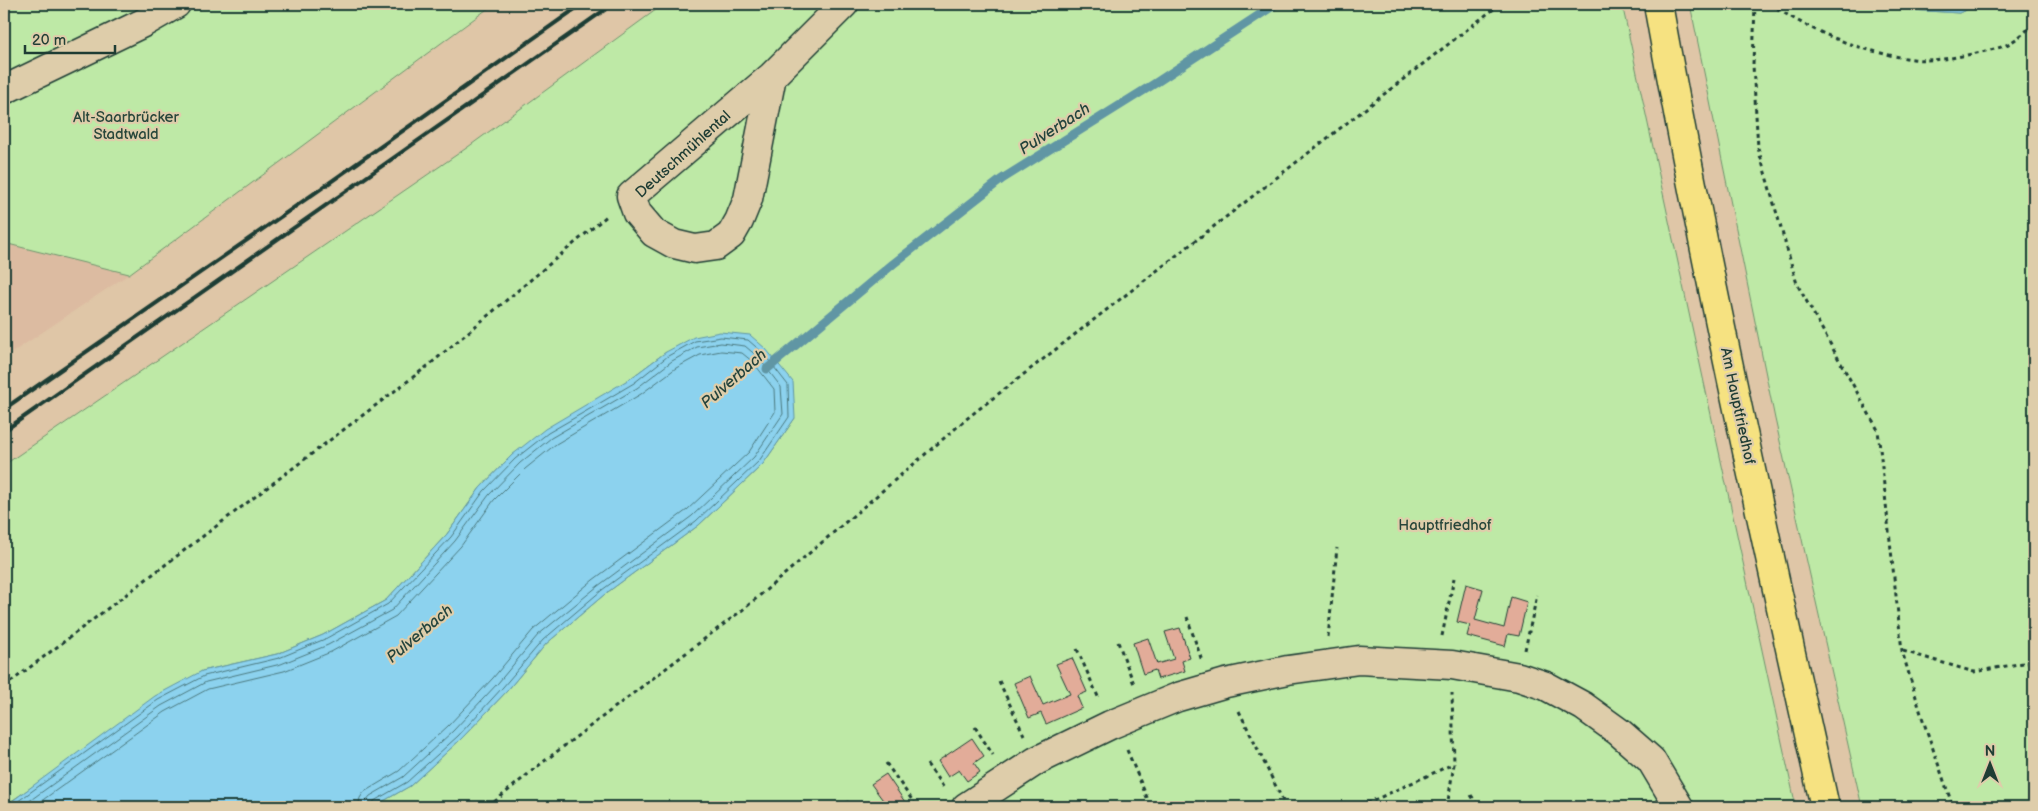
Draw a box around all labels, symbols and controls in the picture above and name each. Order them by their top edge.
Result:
scale bar [25,22,115,54]
text: 20 m [32,31,66,50]
water label: Pulverbach [1016,99,1094,159]
street label: Deutschmühlental [632,107,735,202]
park label: Alt-Saarbrücker Stadtwald [73,108,179,144]
water label: Pulverbach [697,345,771,413]
street label: Am Hauptfriedhof [1716,346,1759,467]
park label: Hauptfriedhof [1398,516,1492,535]
water label: Pulverbach [383,601,457,667]
north arrow [1966,738,2016,788]
text: N [1985,743,1995,760]

